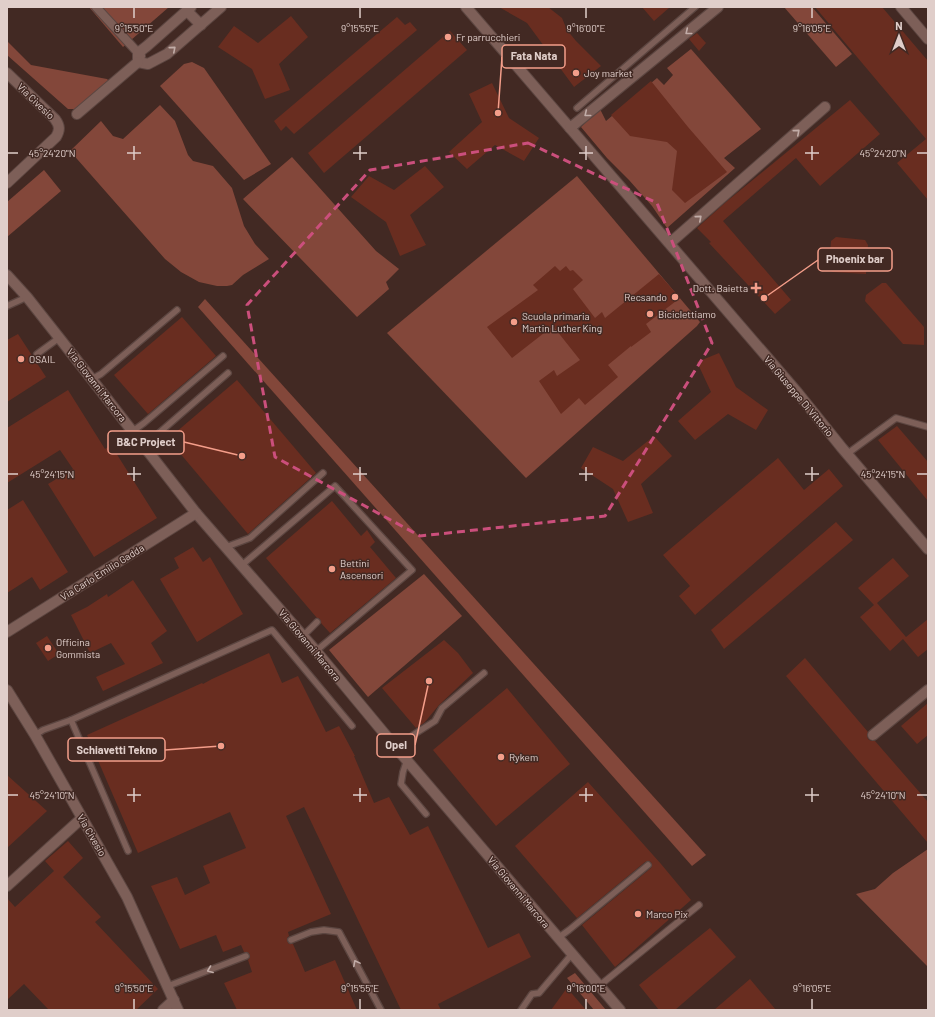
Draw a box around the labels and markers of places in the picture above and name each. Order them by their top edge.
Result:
place label: Fr parrucchieri [456,31,520,43]
marker: Fr parrucchieri [443,32,453,42]
callout: Fata Nata [502,45,565,68]
place label: Joy market [584,67,633,79]
marker: Joy market [571,68,581,78]
callout: Phoenix bar [818,248,892,271]
place label: Dott. Baietta [693,282,748,294]
marker: Dott. Baietta [751,283,761,293]
place label: Recsando [624,291,667,303]
marker: Recsando [670,292,680,302]
place label: Biciclettiamo [658,308,716,320]
marker: Biciclettiamo [645,309,655,319]
place label: Scuola primaria Martin Luther King [522,310,602,334]
marker: Scuola primaria Martin Luther King [509,317,519,327]
place label: OSAIL [29,353,56,365]
marker: OSAIL [16,354,26,364]
callout: B&C Project [108,431,184,454]
place label: Bettini Ascensori [340,557,383,581]
marker: Bettini Ascensori [327,564,337,574]
place label: Officina Gommista [56,636,100,660]
marker: Officina Gommista [43,643,53,653]
callout: Opel [377,734,415,757]
callout: Schiavetti Tekno [68,738,165,761]
place label: Rykem [509,751,538,763]
marker: Rykem [496,752,506,762]
place label: Marco Pix [646,908,688,920]
marker: Marco Pix [633,909,643,919]

